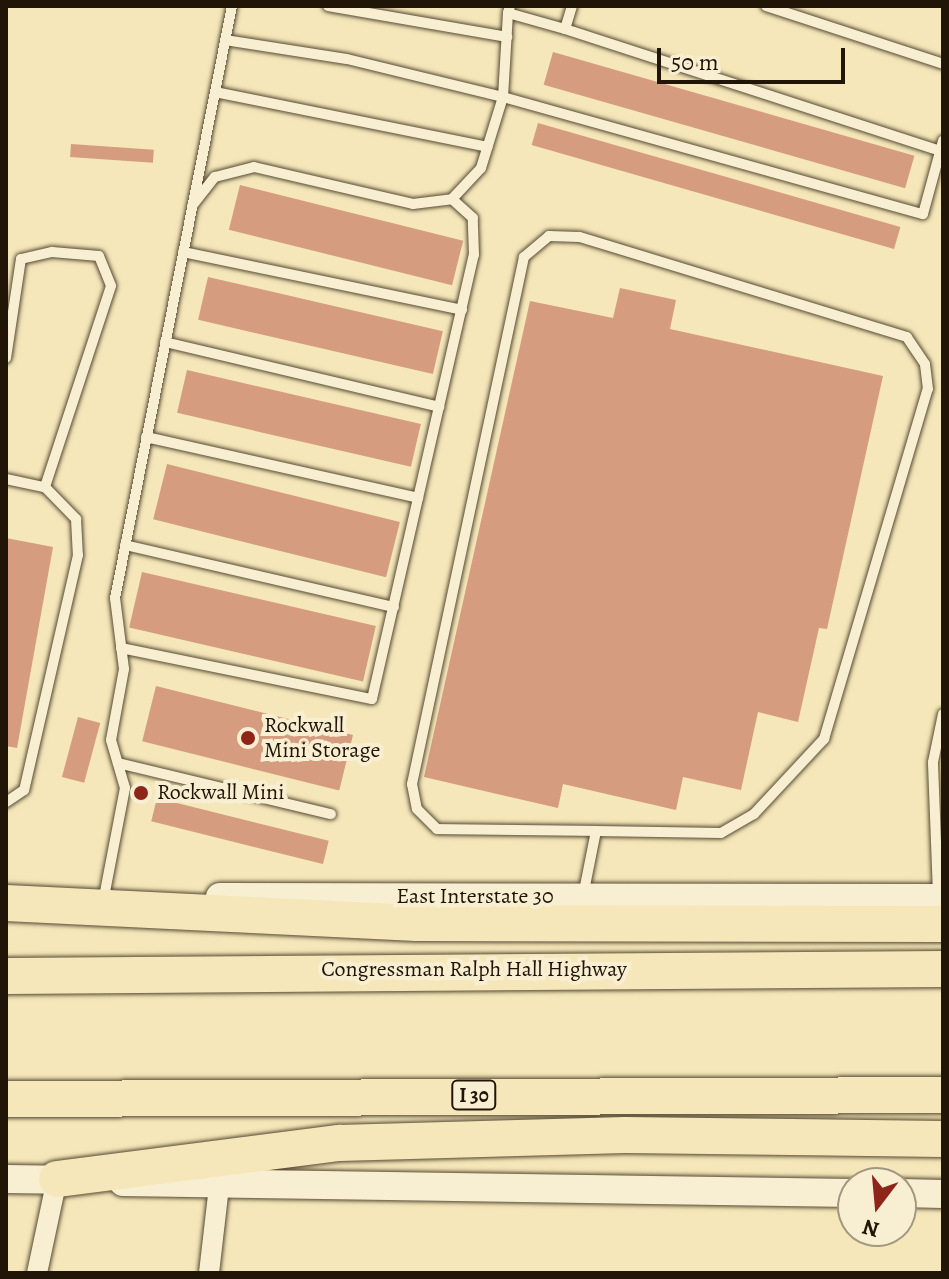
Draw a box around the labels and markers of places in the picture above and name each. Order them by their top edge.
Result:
place label: Rockwall Mini Storage [264,712,380,764]
marker: Rockwall Mini Storage [239,729,257,747]
place label: Rockwall Mini [157,780,284,806]
marker: Rockwall Mini [132,784,150,802]

